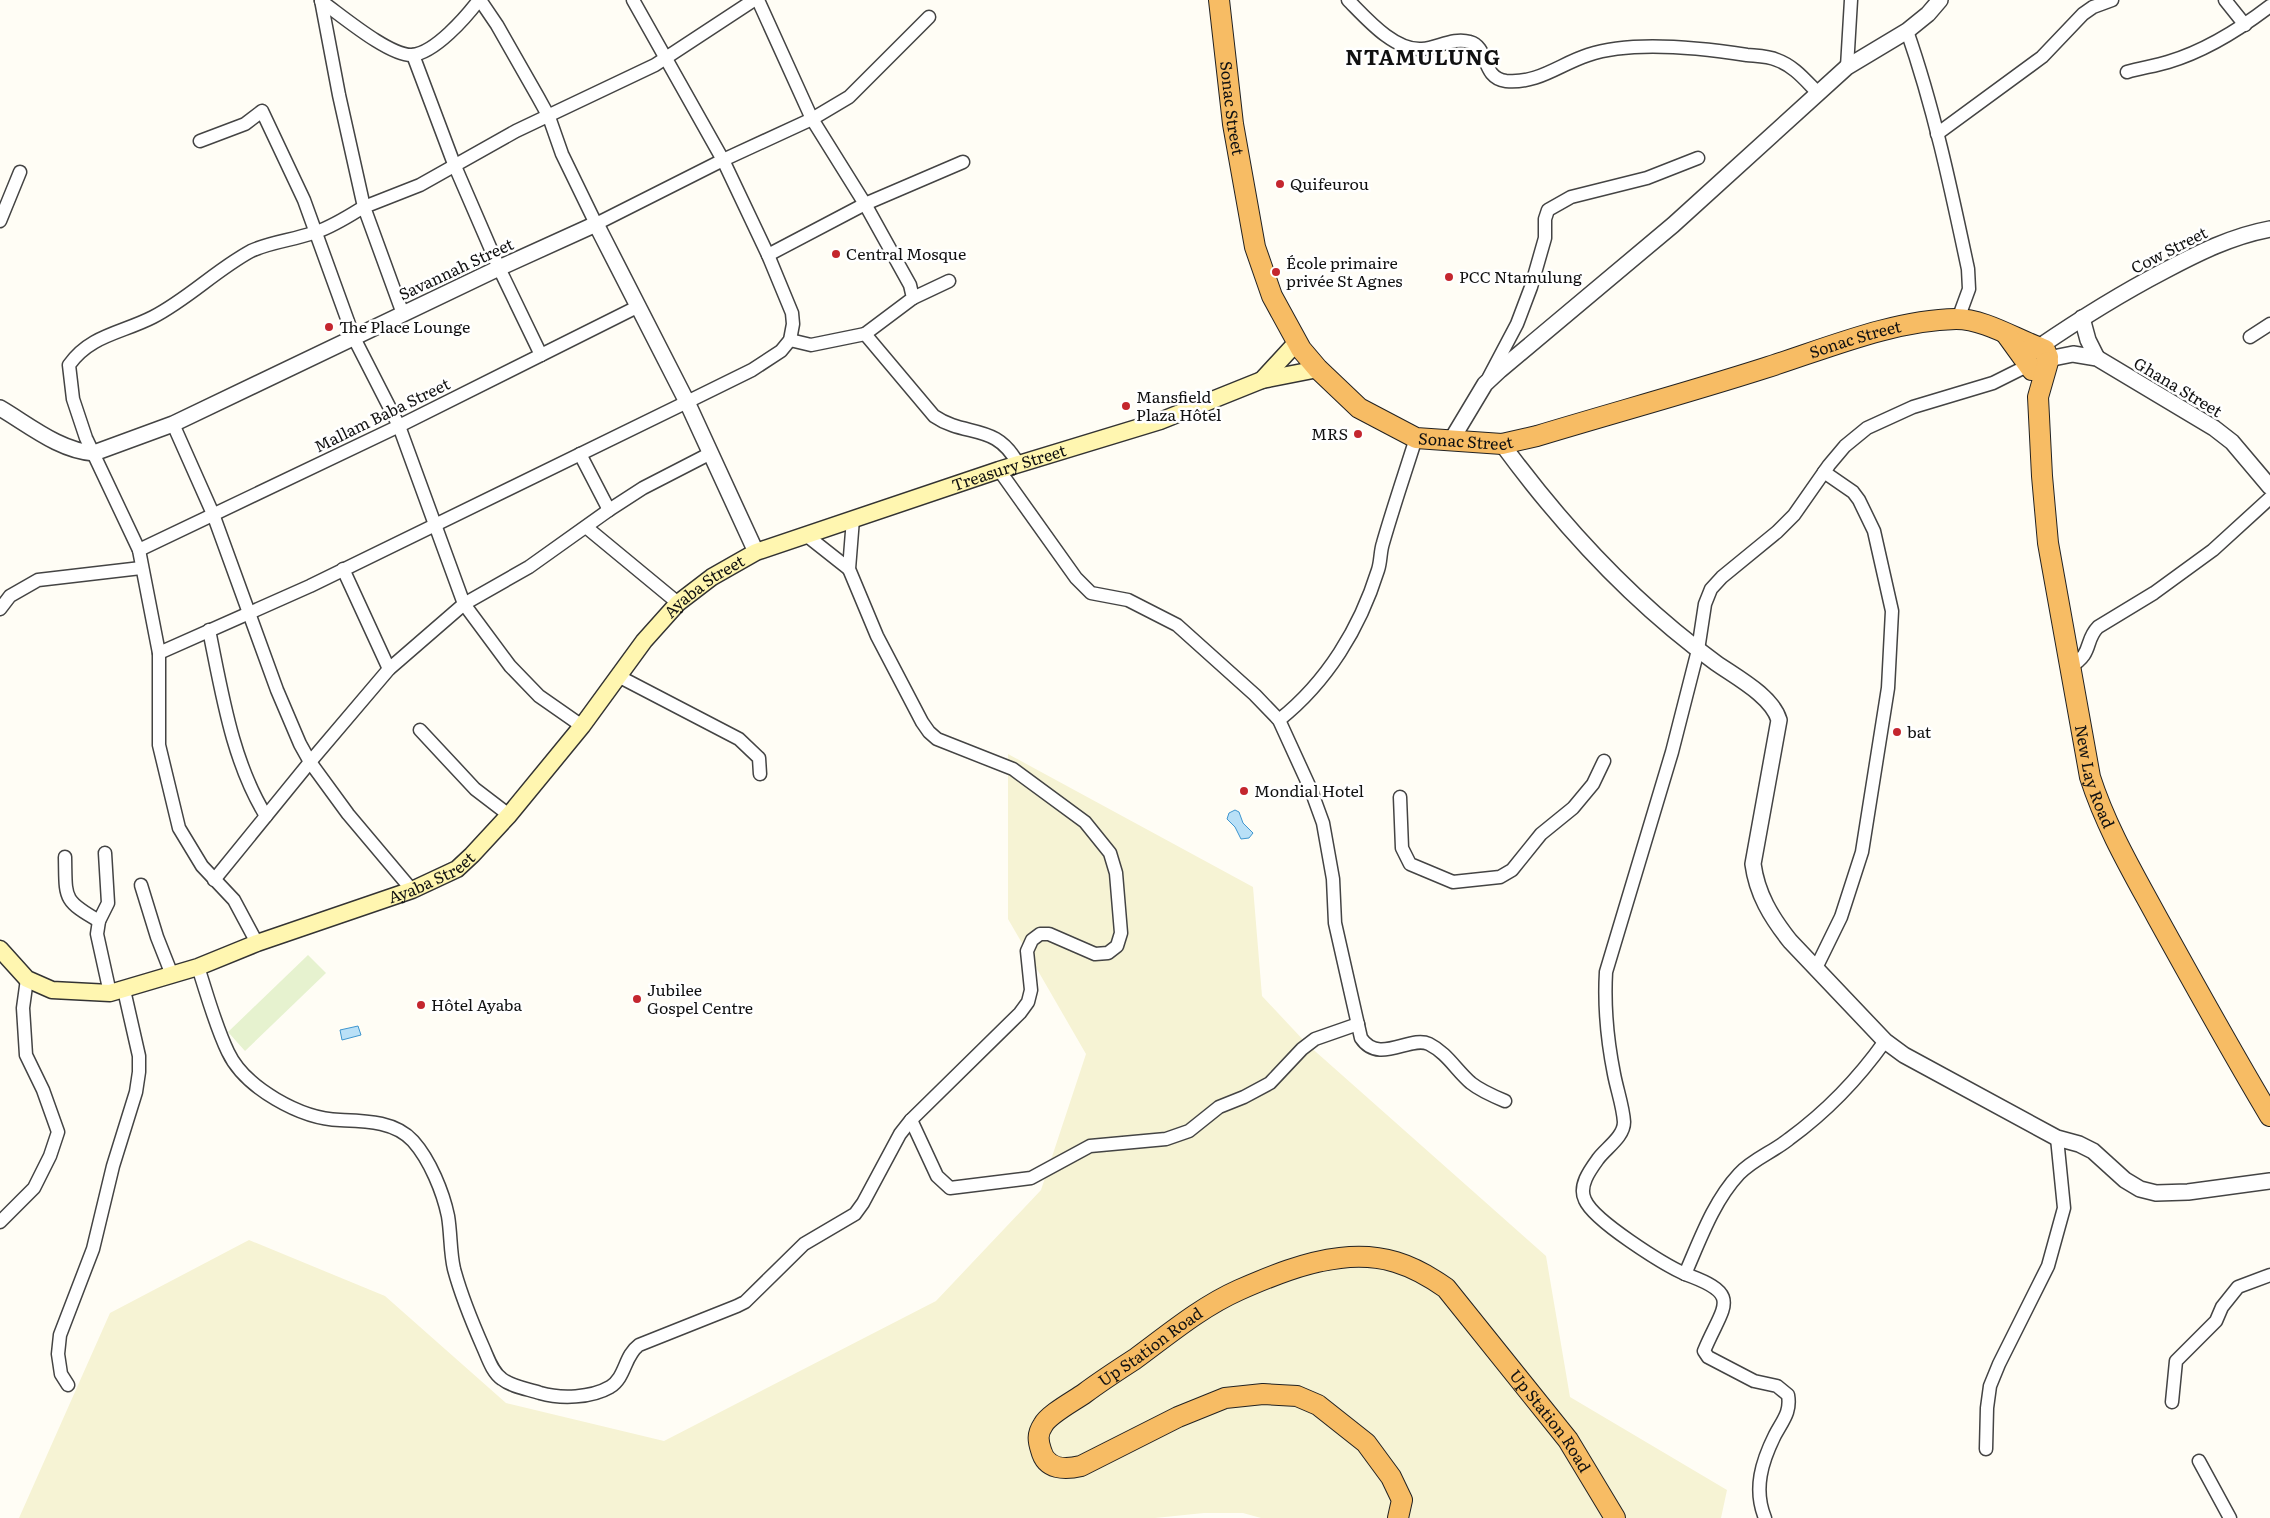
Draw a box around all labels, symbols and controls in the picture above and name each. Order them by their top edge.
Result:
district label: NTAMULUNG [1345,40,1501,71]
street label: Sonac Street [1215,60,1251,158]
place label: Quifeurou [1290,171,1369,195]
marker: Quifeurou [1274,178,1286,190]
street label: Cow Street [2126,219,2212,279]
street label: Savannah Street [394,231,517,305]
place label: Central Mosque [846,241,966,265]
marker: Central Mosque [830,248,842,260]
place label: École primaire privée St Agnes [1286,250,1403,292]
place label: PCC Ntamulung [1459,264,1582,288]
marker: École primaire privée St Agnes [1270,266,1282,278]
marker: PCC Ntamulung [1443,271,1455,283]
street label: Sonac Street [1806,313,1904,363]
place label: The Place Lounge [339,314,470,338]
marker: The Place Lounge [323,321,335,333]
street label: Ghana Street [2130,350,2228,422]
street label: Mallam Baba Street [310,371,454,457]
place label: Mansfield Plaza Hôtel [1136,384,1221,426]
marker: Mansfield Plaza Hôtel [1120,400,1132,412]
place label: MRS [1311,421,1348,445]
street label: Sonac Street [1417,425,1516,456]
marker: MRS [1352,428,1364,440]
street label: Treasury Street [948,437,1069,496]
street label: Ayaba Street [657,548,749,623]
place label: bat [1907,719,1932,743]
street label: New Lay Road [2070,723,2122,832]
marker: bat [1891,726,1903,738]
place label: Mondial Hotel [1254,778,1364,802]
marker: Mondial Hotel [1238,785,1250,797]
street label: Ayaba Street [385,845,480,908]
place label: Jubilee Gospel Centre [647,977,753,1019]
place label: Hôtel Ayaba [431,992,523,1016]
marker: Jubilee Gospel Centre [631,993,643,1005]
marker: Hôtel Ayaba [415,999,427,1011]
street label: Up Station Road [1093,1300,1207,1391]
street label: Up Station Road [1505,1364,1598,1477]

